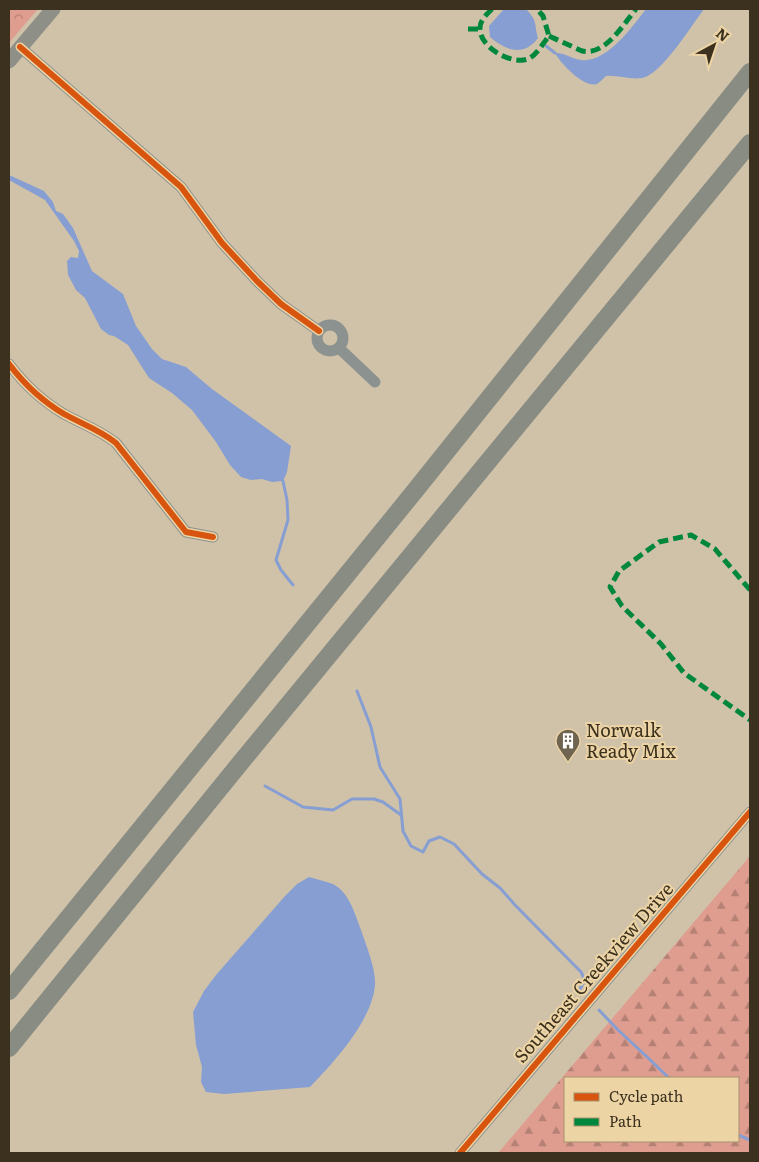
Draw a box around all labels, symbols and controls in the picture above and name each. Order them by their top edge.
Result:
north arrow [689,20,739,70]
text: N [712,23,734,46]
place label: Norwalk Ready Mix [586,716,677,764]
building icon: Norwalk Ready Mix [555,728,581,762]
street label: Southeast Creekview Drive [507,876,679,1068]
legend [564,1077,739,1142]
text: Cycle path [609,1084,684,1107]
text: Path [609,1109,642,1132]

